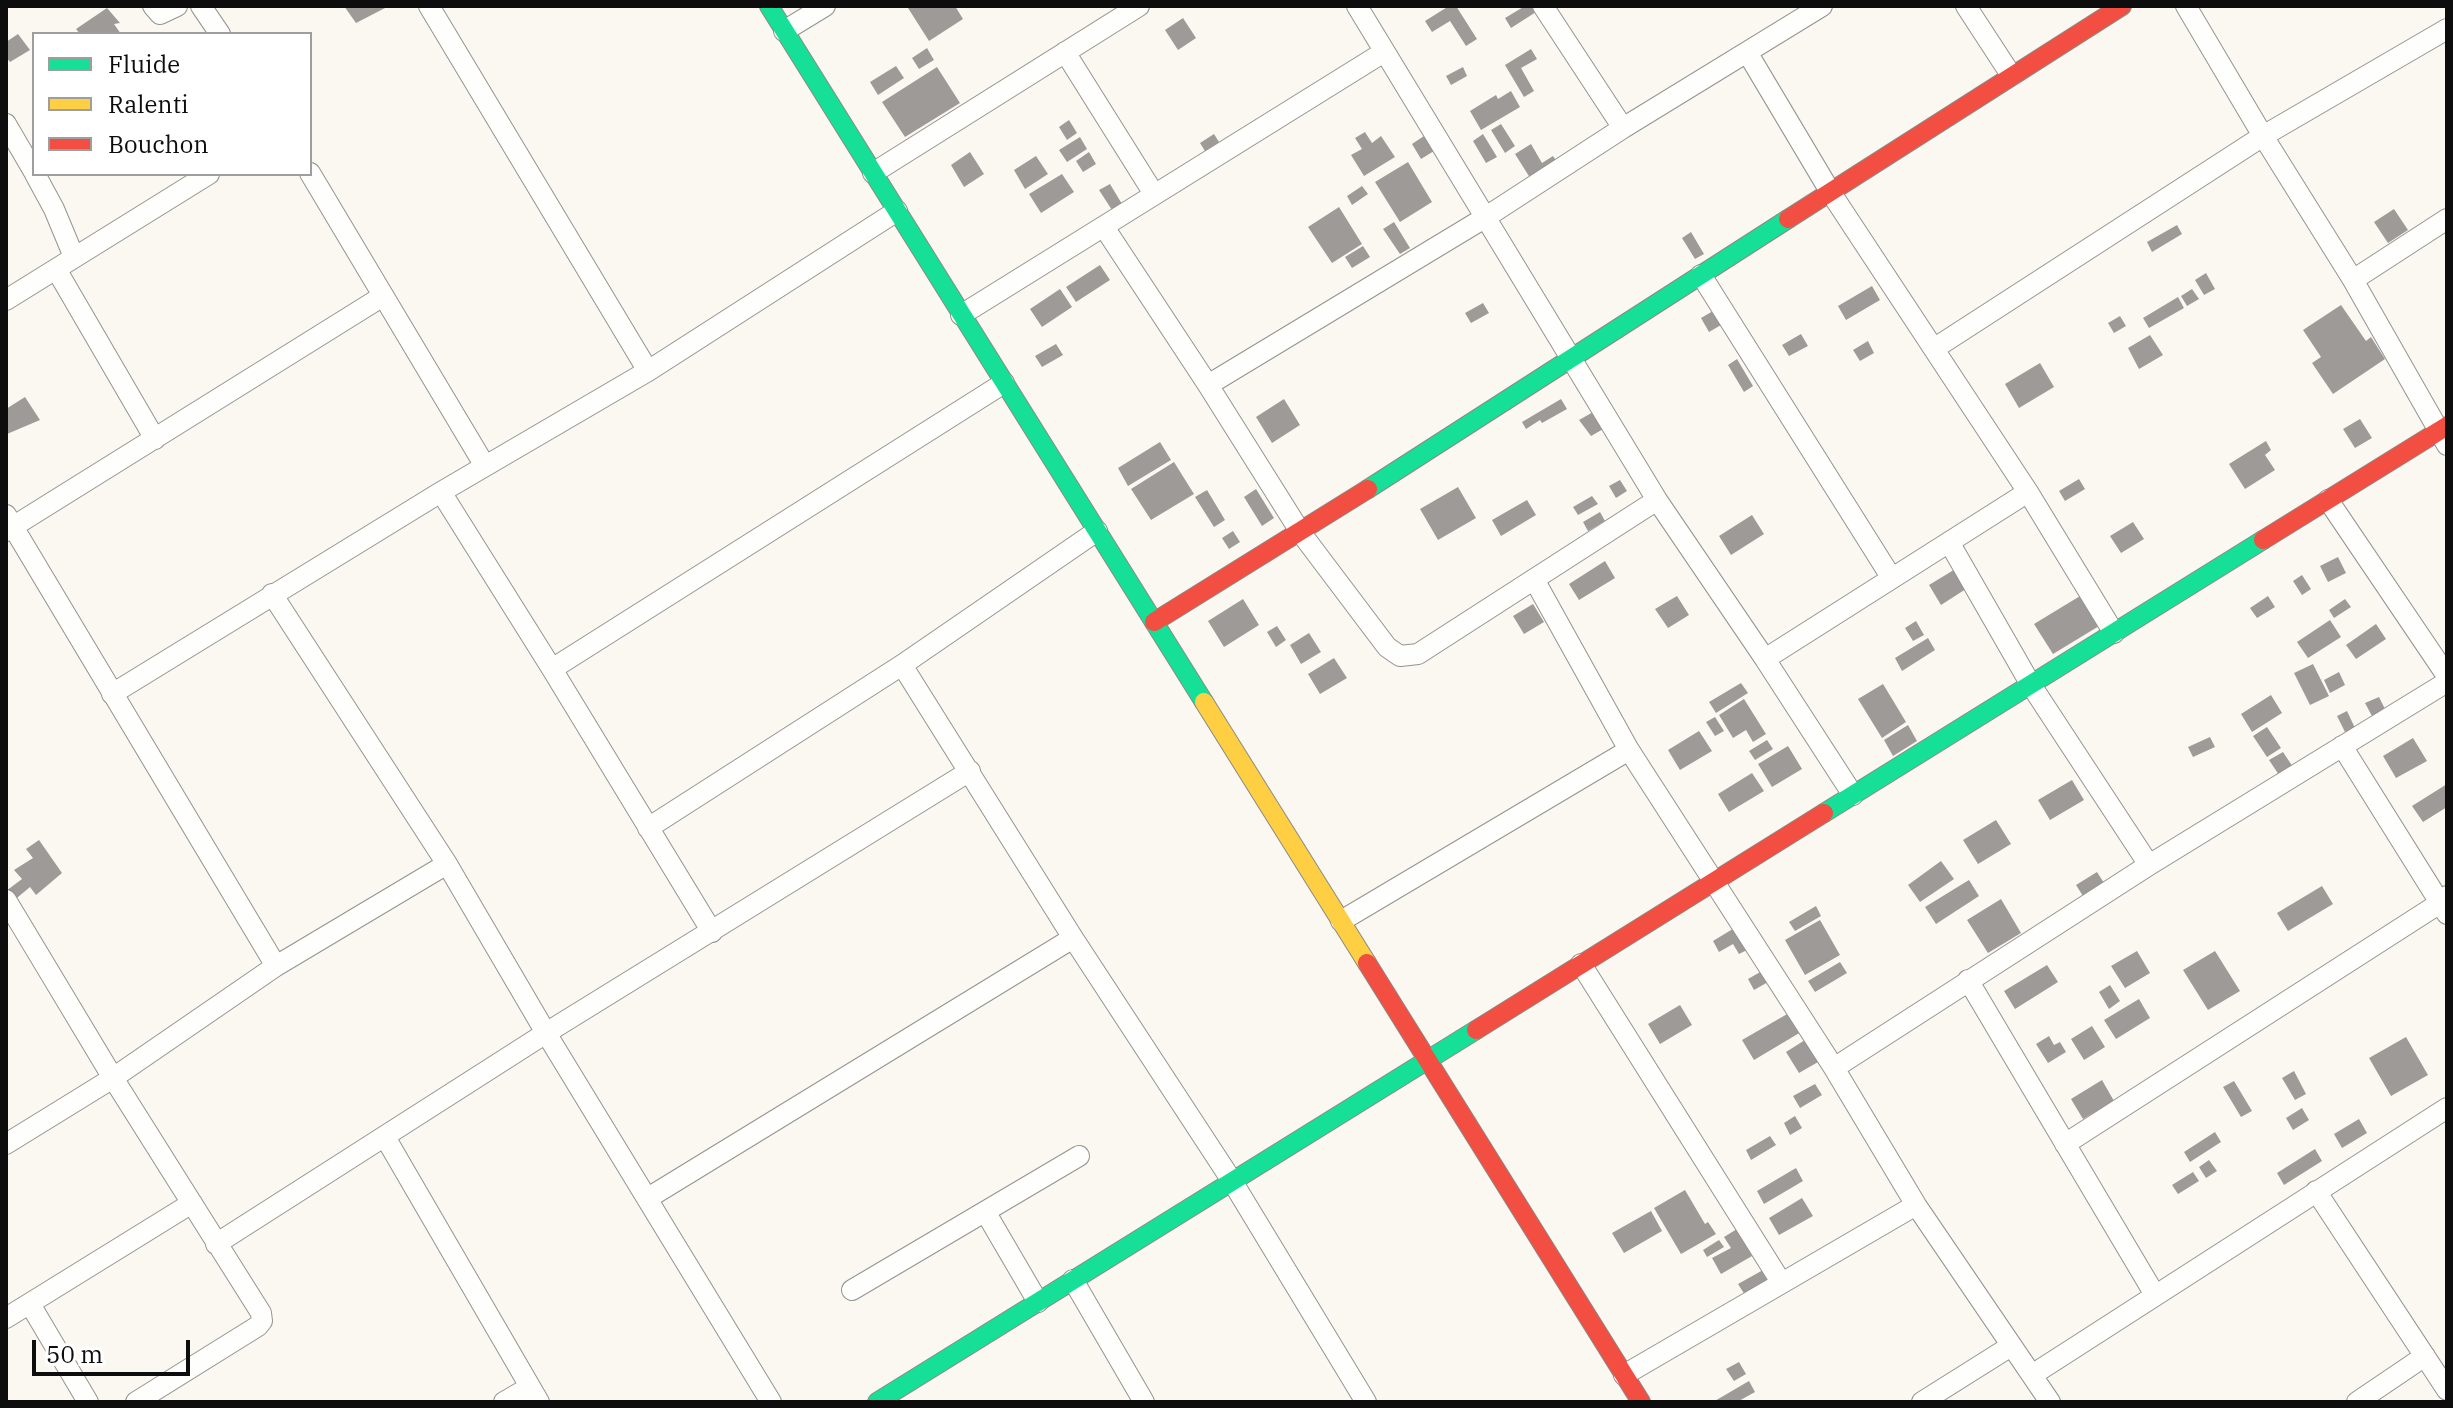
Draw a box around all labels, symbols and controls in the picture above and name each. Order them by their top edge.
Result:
legend [32,32,312,176]
text: Fluide [108,48,180,80]
text: Ralenti [108,88,189,120]
text: Bouchon [108,128,209,160]
scale bar [36,1324,194,1374]
text: 50 m [46,1338,103,1370]

